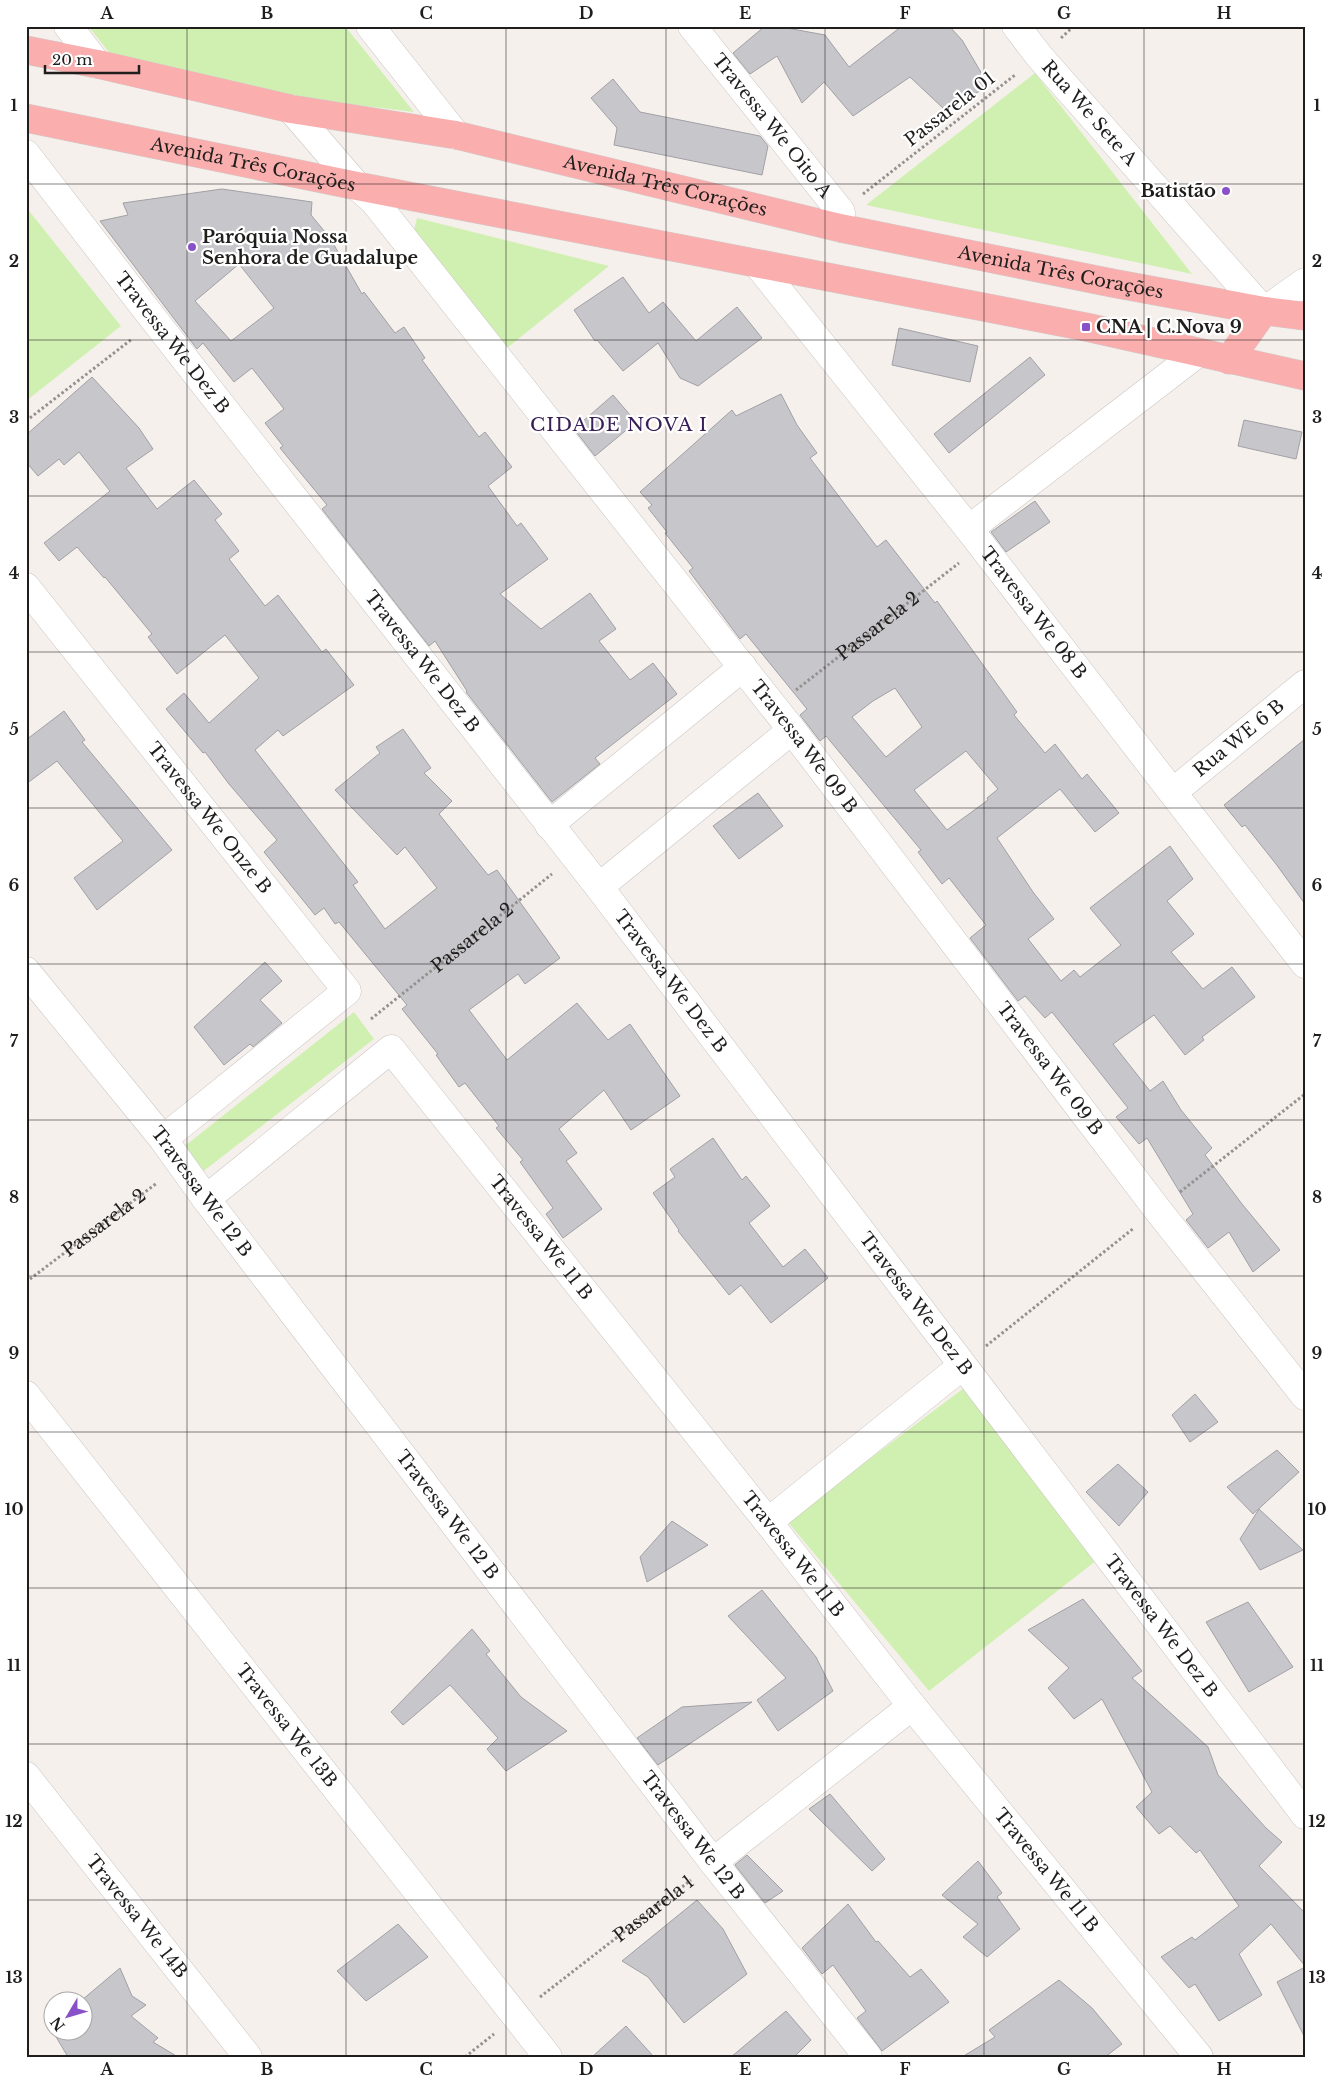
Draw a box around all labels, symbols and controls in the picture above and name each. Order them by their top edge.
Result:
text: A [100,3,115,23]
text: B [261,3,274,23]
text: C [419,3,433,23]
text: D [579,3,593,23]
text: E [739,3,751,23]
text: F [899,3,911,23]
text: G [1057,3,1071,23]
text: H [1216,3,1232,23]
scale bar [45,42,139,74]
street label: Travessa We Oito A [708,49,837,203]
text: 20 m [52,50,92,69]
street label: Rua We Sete A [1037,56,1142,171]
street label: Passarela 01 [900,67,1000,151]
text: 1 [11,95,18,115]
text: 1 [1314,95,1321,115]
street label: Avenida Três Corações [148,133,358,196]
street label: Avenida Três Corações [560,150,769,221]
place label: Batistão [1140,180,1216,202]
marker: Batistão [1220,185,1232,197]
place label: Paróquia Nossa Senhora de Guadalupe [202,226,418,269]
marker: Paróquia Nossa Senhora de Guadalupe [186,241,198,253]
street label: Avenida Três Corações [955,241,1165,303]
text: 2 [9,251,19,271]
text: 2 [1312,251,1322,271]
street label: Travessa We Dez B [110,268,234,418]
place label: CNA | C.Nova 9 [1096,316,1242,338]
marker: CNA | C.Nova 9 [1080,321,1092,333]
text: 3 [9,407,19,427]
text: 3 [1312,407,1322,427]
district label: CIDADE NOVA I [530,413,708,436]
street label: Travessa We 08 B [976,542,1092,683]
text: 4 [9,563,19,583]
text: 4 [1312,563,1322,583]
street label: Travessa We Dez B [360,587,484,737]
street label: Passarela 2 [832,587,924,665]
street label: Travessa We 09 B [746,676,862,817]
street label: Rua WE 6 B [1189,695,1289,782]
text: 5 [9,719,19,739]
text: 5 [1312,719,1322,739]
street label: Travessa We Onze B [143,738,276,898]
text: 6 [9,875,20,895]
text: 6 [1312,875,1323,895]
street label: Passarela 2 [427,898,518,977]
street label: Travessa We Dez B [610,906,732,1057]
street label: Travessa We 09 B [992,998,1108,1140]
text: 7 [10,1031,19,1051]
text: 7 [1313,1031,1322,1051]
street label: Travessa We 12 B [146,1122,257,1261]
street label: Travessa We 11 B [485,1171,597,1304]
street label: Passarela 2 [58,1184,150,1262]
text: 8 [9,1187,19,1207]
text: 8 [1312,1187,1322,1207]
street label: Travessa We Dez B [855,1228,977,1379]
text: 9 [9,1343,20,1363]
text: 9 [1312,1343,1323,1363]
street label: Travessa We 12 B [391,1446,504,1583]
street label: Travessa We 11 B [737,1487,849,1621]
text: 10 [4,1499,24,1519]
text: 10 [1307,1499,1327,1519]
street label: Travessa We Dez B [1100,1550,1223,1702]
text: 11 [7,1655,21,1675]
text: 11 [1310,1655,1324,1675]
street label: Travessa We 13B [231,1659,342,1792]
street label: Travessa We 12 B [637,1767,750,1904]
street label: Travessa We 11 B [989,1804,1103,1937]
text: 12 [5,1811,23,1831]
text: 12 [1308,1811,1326,1831]
street label: Travessa We 14B [82,1851,192,1982]
street label: Passarela 1 [609,1871,699,1947]
text: 13 [5,1967,23,1987]
text: 13 [1308,1967,1326,1987]
north arrow [42,1990,92,2040]
text: N [47,2013,69,2035]
text: A [100,2059,115,2079]
text: B [261,2059,274,2079]
text: C [419,2059,433,2079]
text: D [579,2059,593,2079]
text: E [739,2059,751,2079]
text: F [899,2059,911,2079]
text: G [1057,2059,1071,2079]
text: H [1216,2059,1232,2079]

